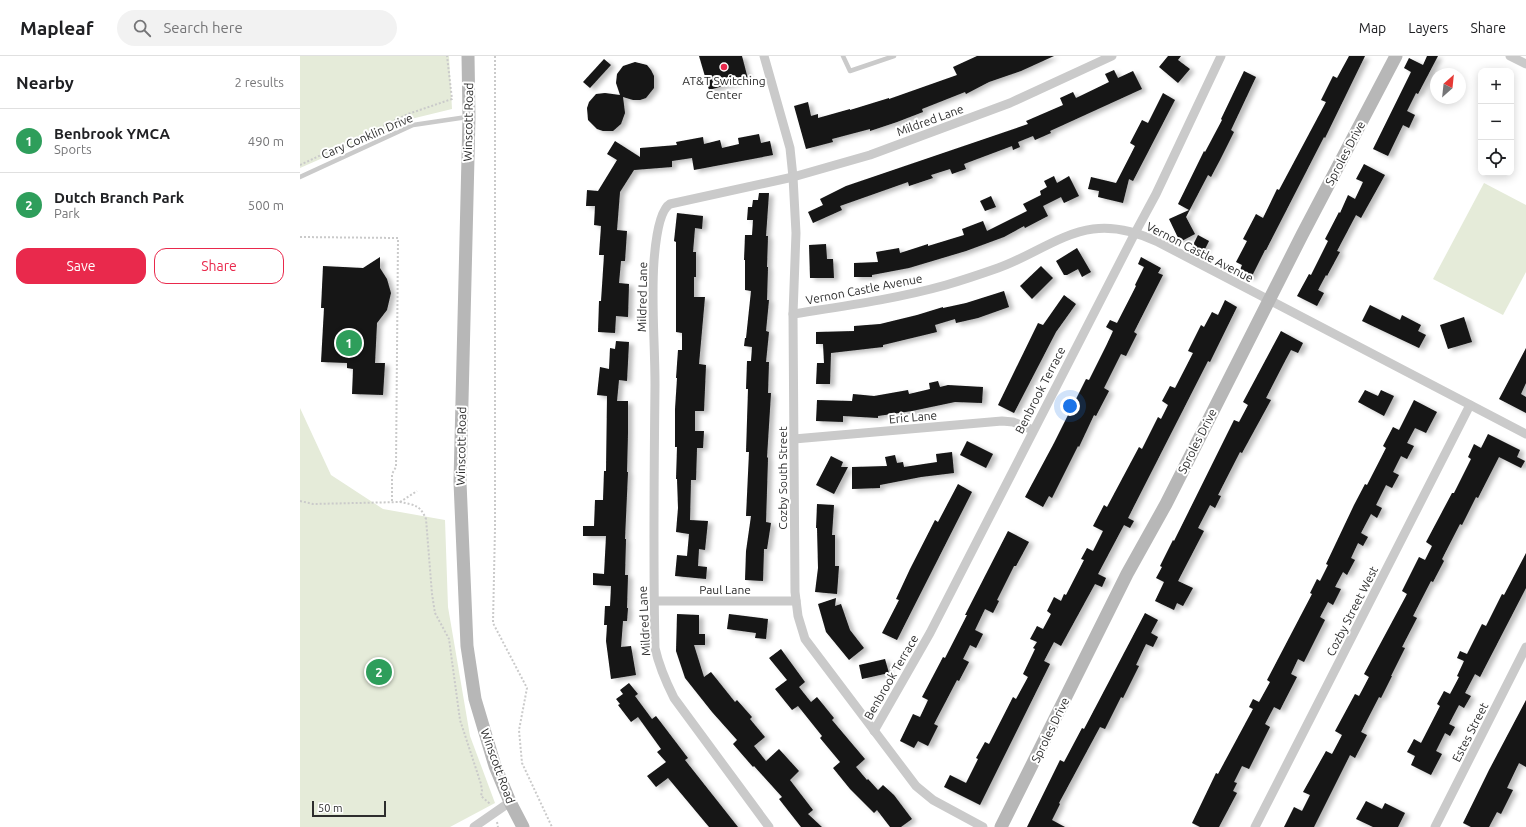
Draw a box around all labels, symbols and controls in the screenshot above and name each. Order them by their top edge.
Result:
search box [117,10,397,46]
text: Mapleaf [20,17,93,39]
icon: search [131,17,153,39]
text: Search here [163,19,243,36]
text: Map [1359,20,1386,36]
text: Layers [1408,20,1448,36]
text: Share [1470,20,1506,36]
marker: AT&T Switching Center [719,62,729,72]
north arrow [1430,68,1466,104]
map controls [1478,68,1514,176]
button: + [1478,68,1514,104]
text: Nearby [16,73,74,92]
place label: AT&T Switching Center [682,74,766,101]
text: 2 results [234,75,284,89]
street label: Winscott Road [461,83,475,161]
street label: Mildred Lane [895,102,965,138]
button: − [1478,104,1514,140]
street label: Cary Conklin Drive [319,111,415,161]
street label: Sproles Drive [1323,119,1367,187]
text: Benbrook YMCA [54,125,170,142]
text: 1 [25,134,33,148]
text: 490 m [248,134,284,148]
button: locate [1478,140,1514,176]
text: Sports [54,142,92,156]
text: Dutch Branch Park [54,189,184,206]
text: 2 [25,198,33,212]
text: 500 m [248,198,284,212]
text: Park [54,206,80,220]
street label: Vernon Castle Avenue [1144,219,1256,285]
button: Save [16,248,146,284]
button: Share [154,248,284,284]
street label: Mildred Lane [635,262,649,332]
street label: Vernon Castle Avenue [805,271,923,307]
pin: 1 [336,328,362,358]
street label: Benbrook Terrace [1012,344,1068,436]
your location [1060,396,1080,416]
street label: Sproles Drive [1175,406,1219,476]
street label: Winscott Road [454,407,468,485]
street label: Eric Lane [888,408,938,426]
street label: Cozby South Street [776,426,789,530]
street label: Cozby Street West [1324,564,1380,658]
street label: Paul Lane [699,583,751,596]
street label: Mildred Lane [636,586,652,656]
street label: Benbrook Terrace [861,632,921,722]
pin: 2 [366,657,392,687]
street label: Sproles Drive [1029,695,1071,765]
street label: Estes Street [1450,700,1491,764]
street label: Winscott Road [478,727,518,805]
scale bar [312,799,386,818]
text: 50 m [318,802,342,814]

